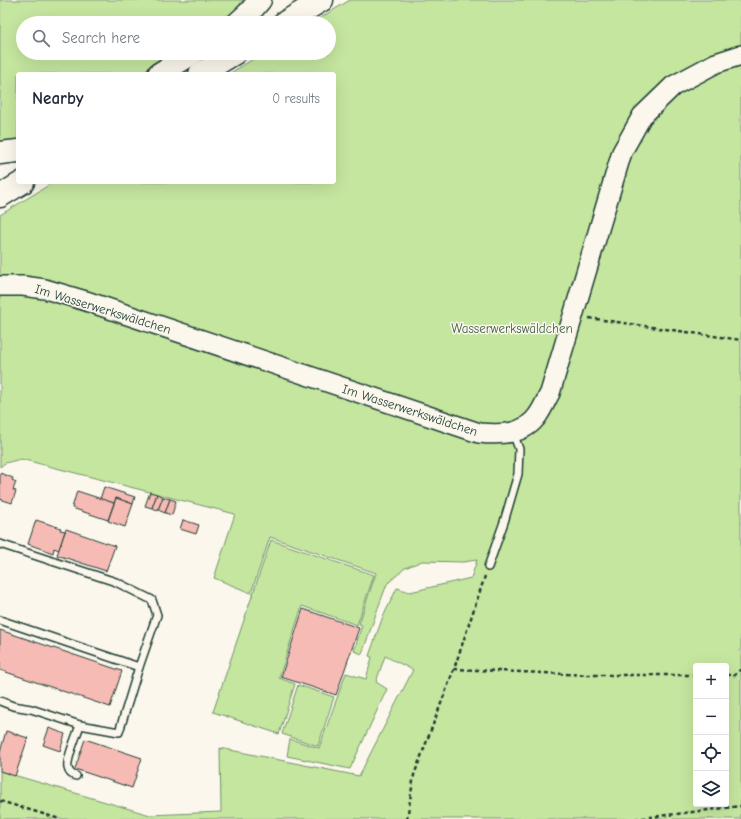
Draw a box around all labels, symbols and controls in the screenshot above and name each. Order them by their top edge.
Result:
search box [16,16,336,60]
icon: search [30,27,52,49]
text: Search here [62,29,140,47]
text: Nearby [32,89,83,108]
text: 0 results [272,91,320,106]
street label: Im Wasserwerkswäldchen [33,281,173,337]
park label: Wasserwerkswäldchen [451,321,573,336]
street label: Im Wasserwerkswäldchen [340,381,480,439]
map controls [693,663,729,807]
button: + [693,663,729,699]
button: − [693,699,729,735]
button: locate [693,735,729,771]
button: layers [693,771,729,807]

